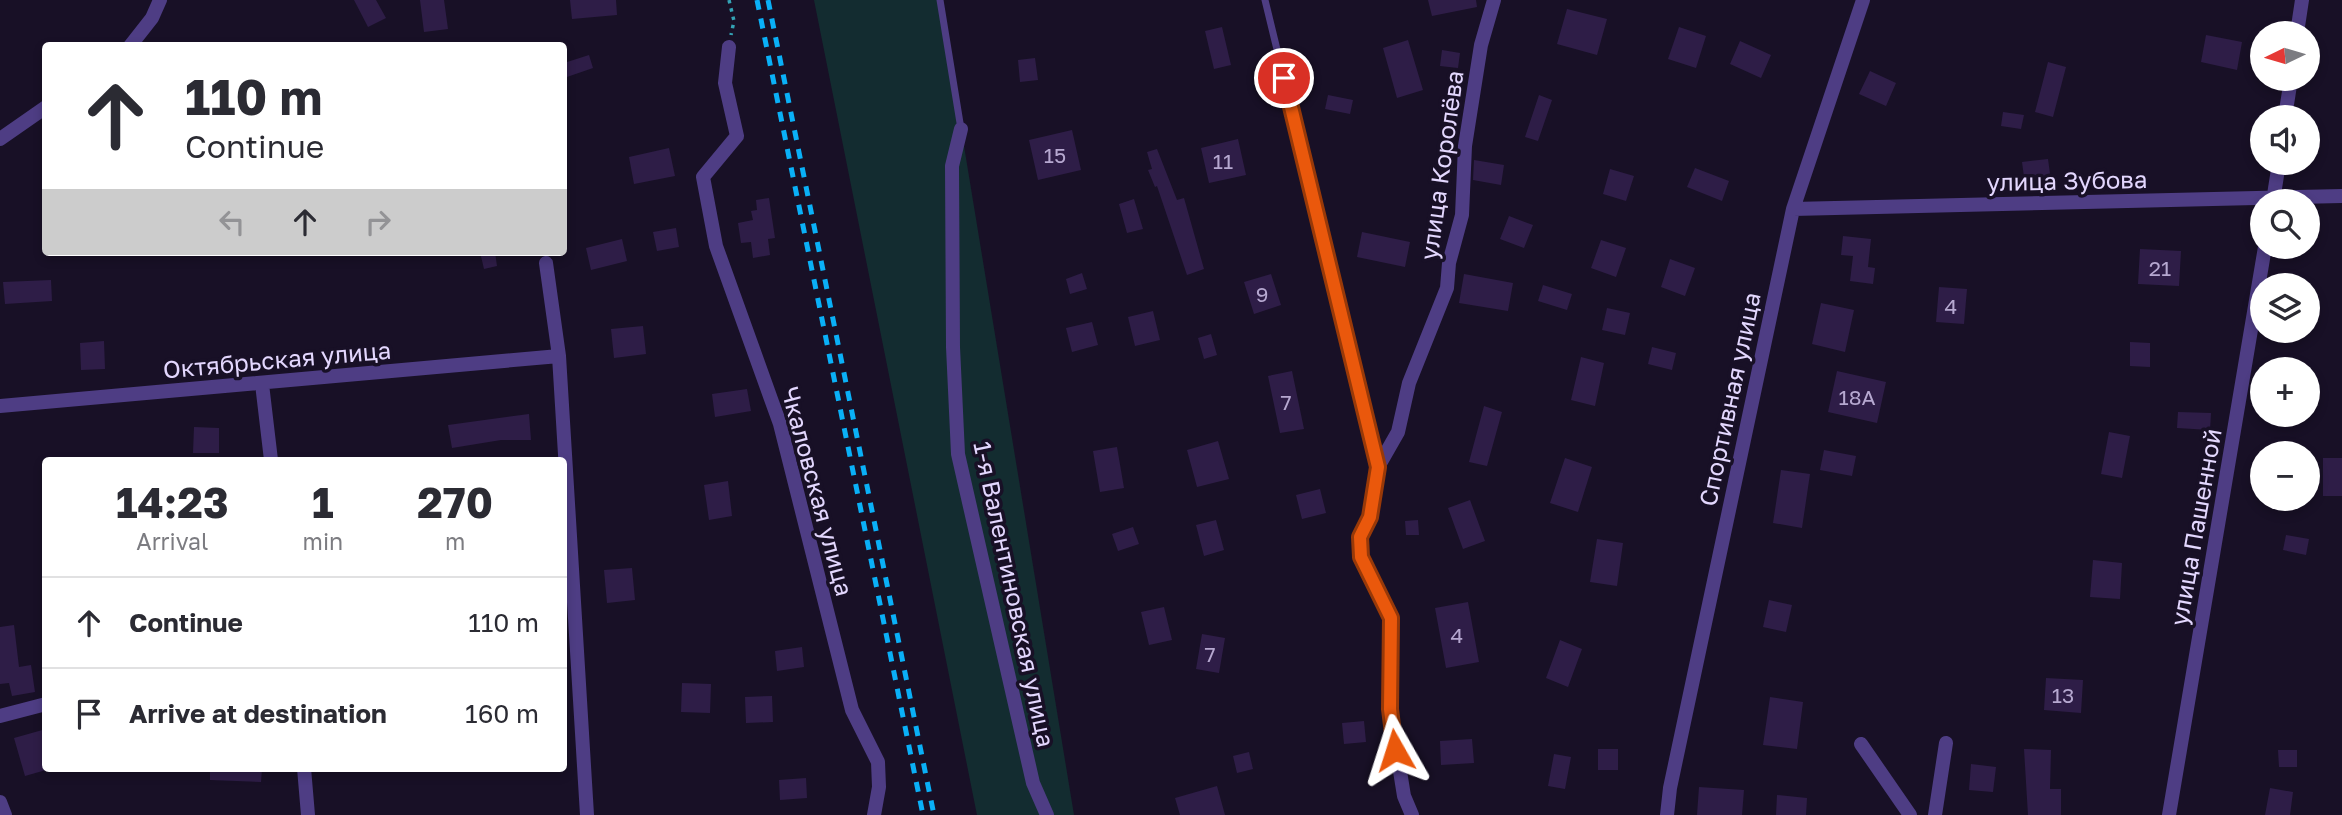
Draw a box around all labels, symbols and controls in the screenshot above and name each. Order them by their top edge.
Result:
north arrow [2250,21,2320,91]
map controls [2250,21,2320,511]
pin [1254,48,1314,108]
icon: arrive [1265,59,1303,97]
text: 110 m [185,67,322,126]
street label: улица Королёва [1413,68,1469,262]
icon: ahead [70,70,161,161]
button: sound [2250,105,2320,175]
text: Continue [185,127,324,165]
house number: 15 [1044,142,1066,168]
house number: 11 [1213,148,1233,174]
street label: улица Зубова [1986,164,2148,196]
button: search [2250,189,2320,259]
icon: left [213,203,251,241]
icon: ahead [286,203,324,241]
icon: right [359,203,397,241]
house number: 21 [2149,255,2171,281]
button: layers [2250,273,2320,343]
house number: 9 [1256,281,1268,307]
street label: Спортивная улица [1692,289,1766,509]
house number: 4 [1945,293,1957,319]
street label: Октябрьская улица [162,335,392,383]
button: + [2250,357,2320,427]
street label: Чкаловская улица [776,383,860,599]
house number: 18А [1838,384,1876,410]
house number: 7 [1280,389,1292,415]
street label: улица Пашенной [2163,426,2227,628]
street label: 1-я Валентиновская улица [968,438,1062,750]
button: − [2250,441,2320,511]
text: 14:23 [116,477,229,527]
text: 1 [312,477,334,527]
text: 270 [417,477,493,527]
text: Arrival [136,527,208,555]
text: min [303,527,343,555]
text: m [445,527,465,555]
icon: ahead [70,604,108,642]
text: Continue [129,607,243,638]
text: 110 m [468,607,539,638]
house number: 4 [1451,622,1463,648]
house number: 7 [1204,641,1216,667]
house number: 13 [2052,682,2074,708]
icon: arrive [70,695,108,733]
text: Arrive at destination [129,698,387,729]
text: 160 m [465,698,539,729]
position arrow [1358,713,1432,787]

